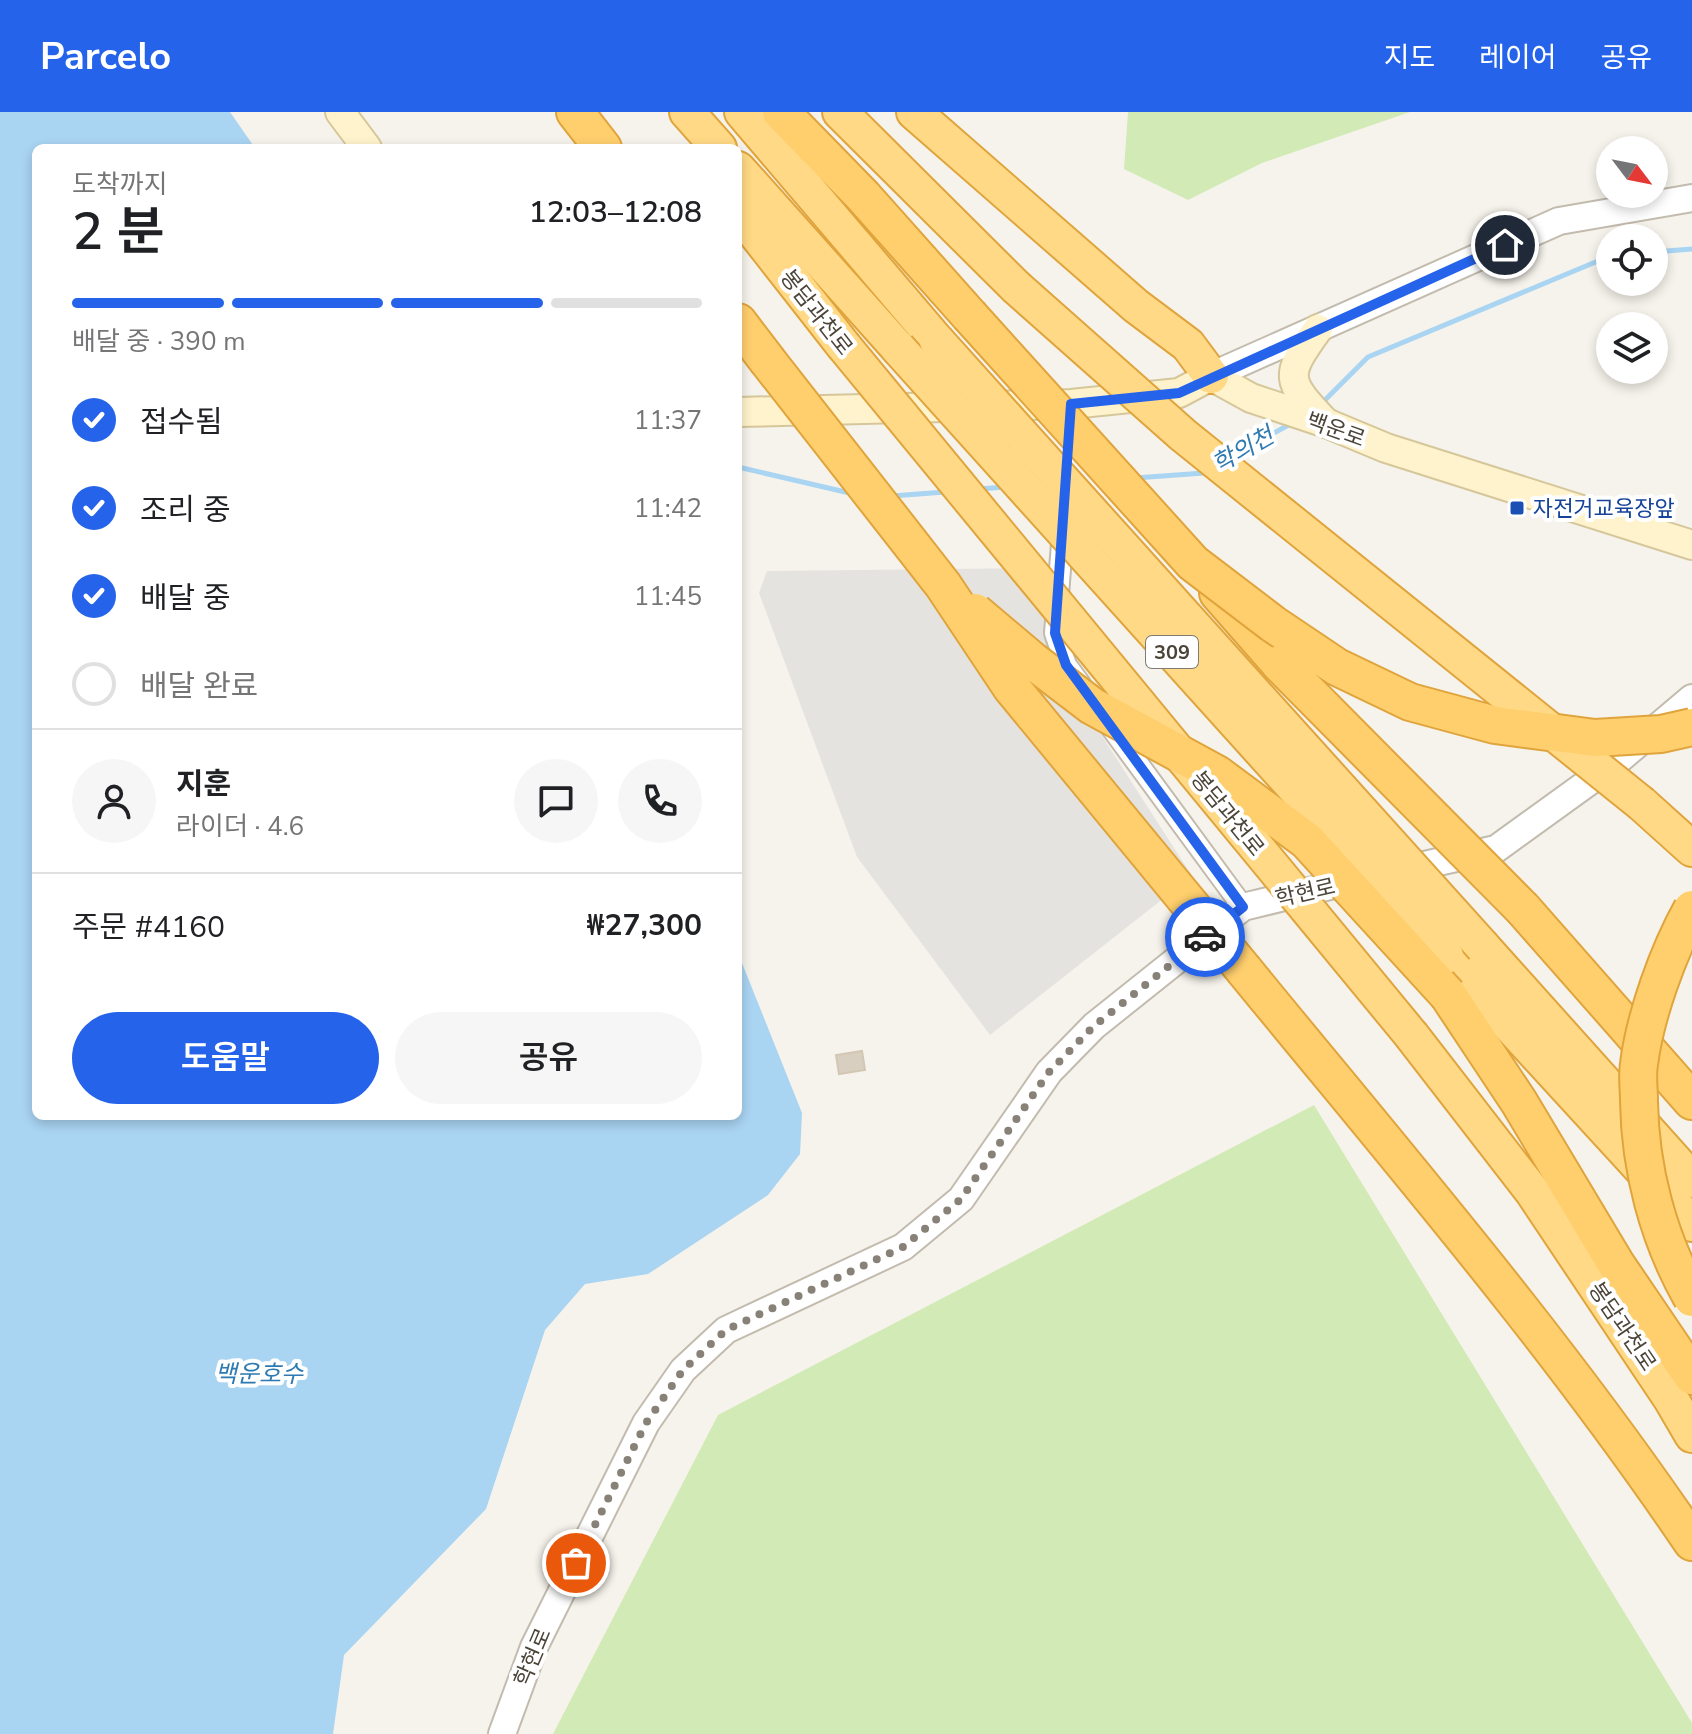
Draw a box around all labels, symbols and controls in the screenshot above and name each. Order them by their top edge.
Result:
text: Parcelo [40,31,171,82]
text: 지도 [1384,39,1435,77]
text: 레이어 [1479,39,1556,77]
text: 공유 [1600,39,1652,77]
north arrow [1596,136,1668,208]
map controls [1596,136,1668,384]
text: 도착까지 [72,167,168,202]
text: 12:03–12:08 [529,192,702,233]
text: 2 분 [72,196,165,267]
pin [1471,211,1539,279]
icon: home [1483,223,1527,267]
button: locate [1596,224,1668,296]
street label: 봉담과천로 [773,264,859,362]
button: layers [1596,312,1668,384]
text: 배달 중 · 390 m [72,324,245,359]
icon: check [72,398,116,442]
text: 접수됨 [140,402,223,443]
text: 11:37 [634,403,702,438]
street label: 백운로 [1302,405,1369,454]
water label: 학의천 [1206,418,1282,480]
icon: check [72,486,116,530]
text: 조리 중 [140,490,231,531]
text: 11:42 [634,491,702,526]
place label: 자전거교육장앞 [1533,494,1675,524]
marker: 자전거교육장앞 [1508,499,1526,517]
icon: check [72,574,116,618]
text: 배달 중 [140,578,231,619]
text: 11:45 [634,579,702,614]
road number: 309 [1146,636,1198,668]
text: 배달 완료 [140,666,258,707]
button: person [72,759,156,843]
button: chat [514,759,598,843]
button: phone [618,759,702,843]
text: 지훈 [176,764,231,805]
street label: 봉담과천로 [1184,765,1271,862]
text: 라이더 · 4.6 [176,809,304,844]
street label: 학현로 [1272,872,1338,914]
courier [1165,897,1245,977]
text: ₩27,300 [587,905,702,946]
text: 주문 #4160 [72,907,225,948]
icon: car [1183,915,1227,959]
button: 도움말 [72,1012,379,1104]
button: 공유 [395,1012,702,1104]
street label: 봉담과천로 [1581,1276,1663,1377]
water label: 백운호수 [215,1358,304,1390]
pin [542,1529,610,1597]
icon: bag [554,1541,598,1585]
street label: 학현로 [507,1624,559,1691]

